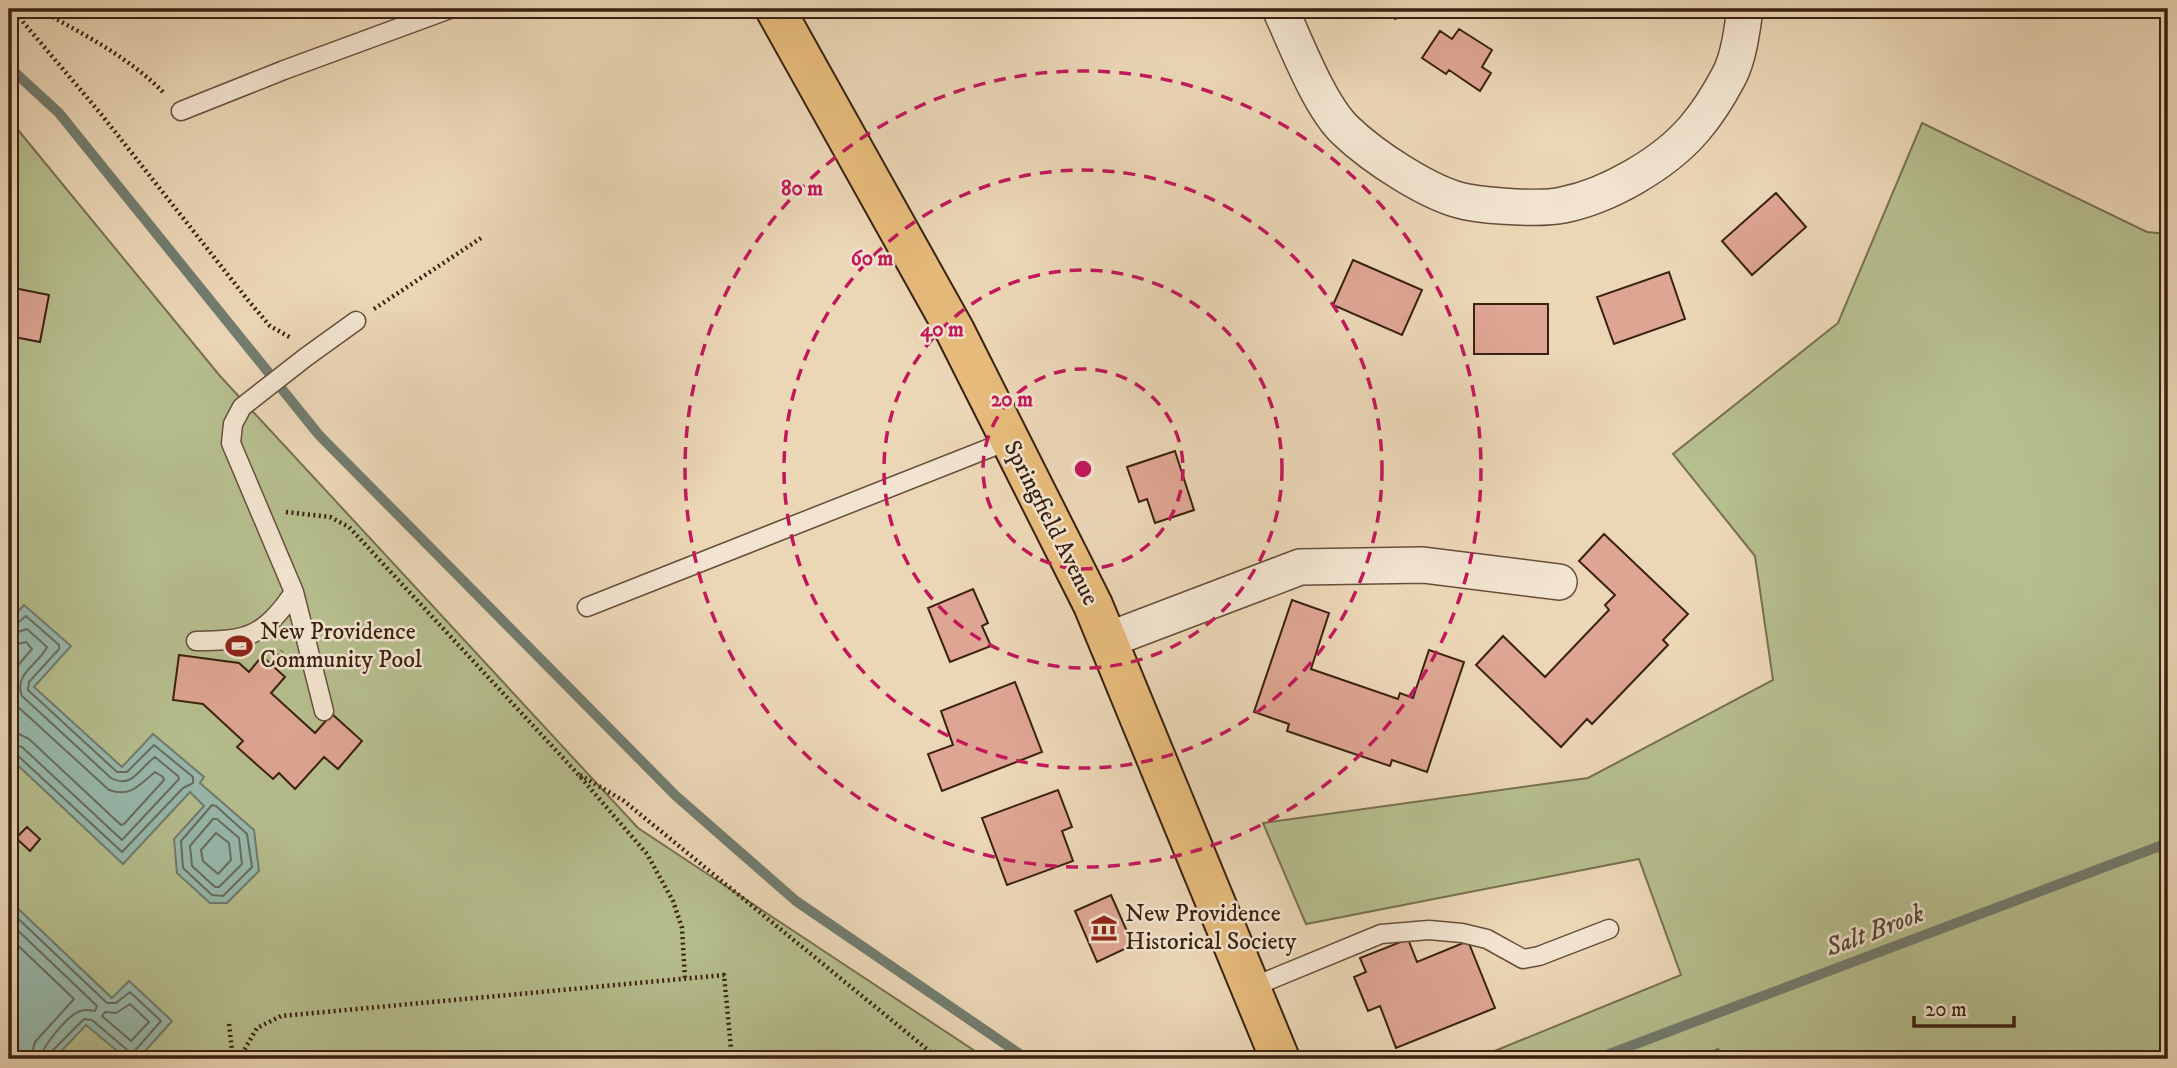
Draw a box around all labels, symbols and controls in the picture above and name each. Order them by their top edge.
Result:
text: 80 m [781,176,823,202]
text: 60 m [851,246,893,272]
text: 40 m [920,317,964,343]
text: 20 m [991,387,1033,413]
street label: Springfield Avenue [997,436,1105,610]
centre of rings [1071,457,1095,481]
place label: New Providence Community Pool [260,617,423,675]
sports icon: New Providence Community Pool [224,631,254,661]
water label: Salt Brook [1820,897,1929,965]
place label: New Providence Historical Society [1125,899,1297,957]
museum icon: New Providence Historical Society [1089,913,1119,943]
scale bar [1914,984,2014,1028]
text: 20 m [1925,997,1967,1023]

